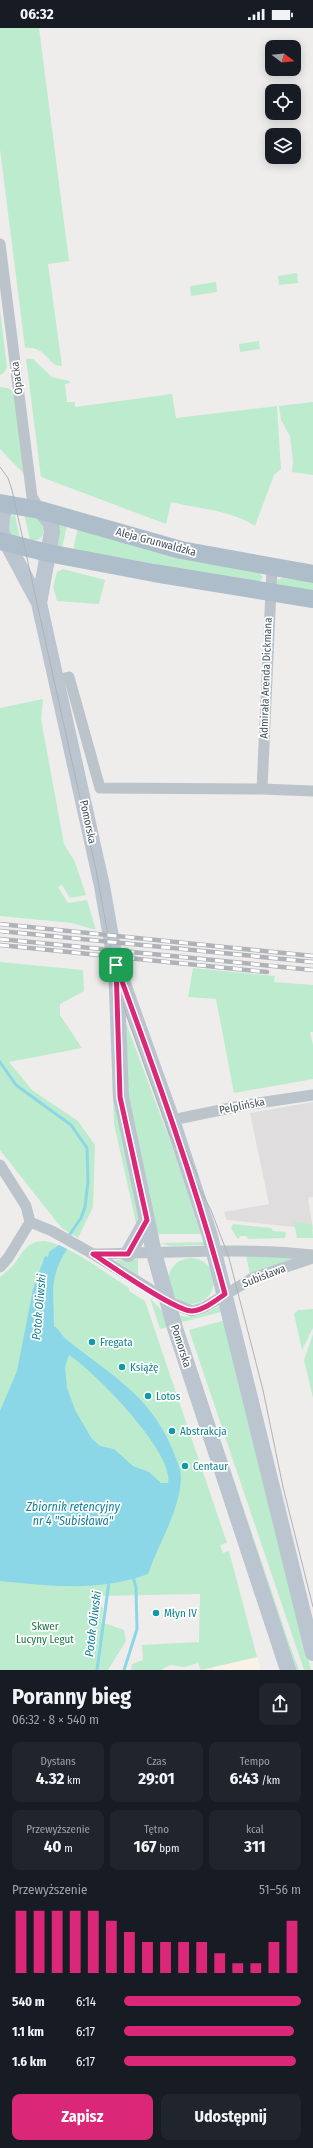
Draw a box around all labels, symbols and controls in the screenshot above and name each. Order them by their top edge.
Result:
text: 06:32 [20,5,54,23]
north arrow [265,40,301,76]
map controls [265,40,301,164]
button: locate [265,84,301,120]
button: layers [265,128,301,164]
street label: Opacka [9,361,25,395]
street label: Aleja Grunwaldzka [115,525,197,559]
street label: Admirała Arenda Dickmana [257,617,275,739]
street label: Pomorska [77,799,99,845]
pin [99,948,133,982]
icon: arrive [105,954,127,976]
street label: Pelplińska [218,1095,266,1117]
street label: Subisława [241,1262,287,1290]
water label: Potok Oliwski [29,1273,49,1341]
street label: Pomorska [168,1323,194,1369]
place label: Fregata [100,1336,133,1349]
marker: Fregata [87,1337,97,1347]
place label: Książę [130,1361,158,1374]
marker: Książę [117,1362,127,1372]
place label: Lotos [156,1390,181,1403]
marker: Lotos [143,1391,153,1401]
place label: Abstrakcja [180,1425,227,1438]
marker: Abstrakcja [167,1426,177,1436]
place label: Centaur [193,1460,228,1473]
marker: Centaur [180,1461,190,1471]
water label: Zbiornik retencyjny nr 4 "Subisława" [25,1500,120,1528]
water label: Potok Oliwski [82,1590,104,1658]
place label: Młyn IV [164,1607,197,1620]
marker: Młyn IV [151,1608,161,1618]
park label: Skwer Lucyny Legut [16,1620,74,1646]
text: Poranny bieg [12,1683,131,1710]
button: share [259,1683,301,1725]
text: 06:32 · 8 × 540 m [12,1712,99,1727]
text: Dystans [41,1755,76,1768]
text: Czas [147,1755,166,1768]
text: Tempo [240,1755,270,1768]
text: 4.32 [36,1768,64,1789]
text: 29:01 [138,1768,175,1789]
text: 6:43 [230,1768,259,1789]
text: km [64,1774,81,1787]
text: /km [259,1774,280,1787]
text: Przewyższenie [26,1823,90,1836]
text: Tętno [144,1823,169,1836]
text: kcal [246,1823,264,1836]
text: 40 [44,1836,62,1857]
text: 167 [134,1836,157,1857]
text: 311 [244,1836,266,1857]
text: m [62,1842,73,1855]
text: bpm [157,1842,179,1855]
text: Przewyższenie [12,1882,87,1897]
text: 51–56 m [259,1882,301,1897]
text: 540 m [12,1994,45,2009]
text: 6:14 [76,1994,96,2009]
text: 1.1 km [12,2024,44,2039]
text: 6:17 [76,2024,95,2039]
text: 1.6 km [12,2054,46,2069]
text: 6:17 [76,2054,95,2069]
button: Zapisz [12,2094,153,2140]
button: Udostępnij [161,2094,301,2140]

